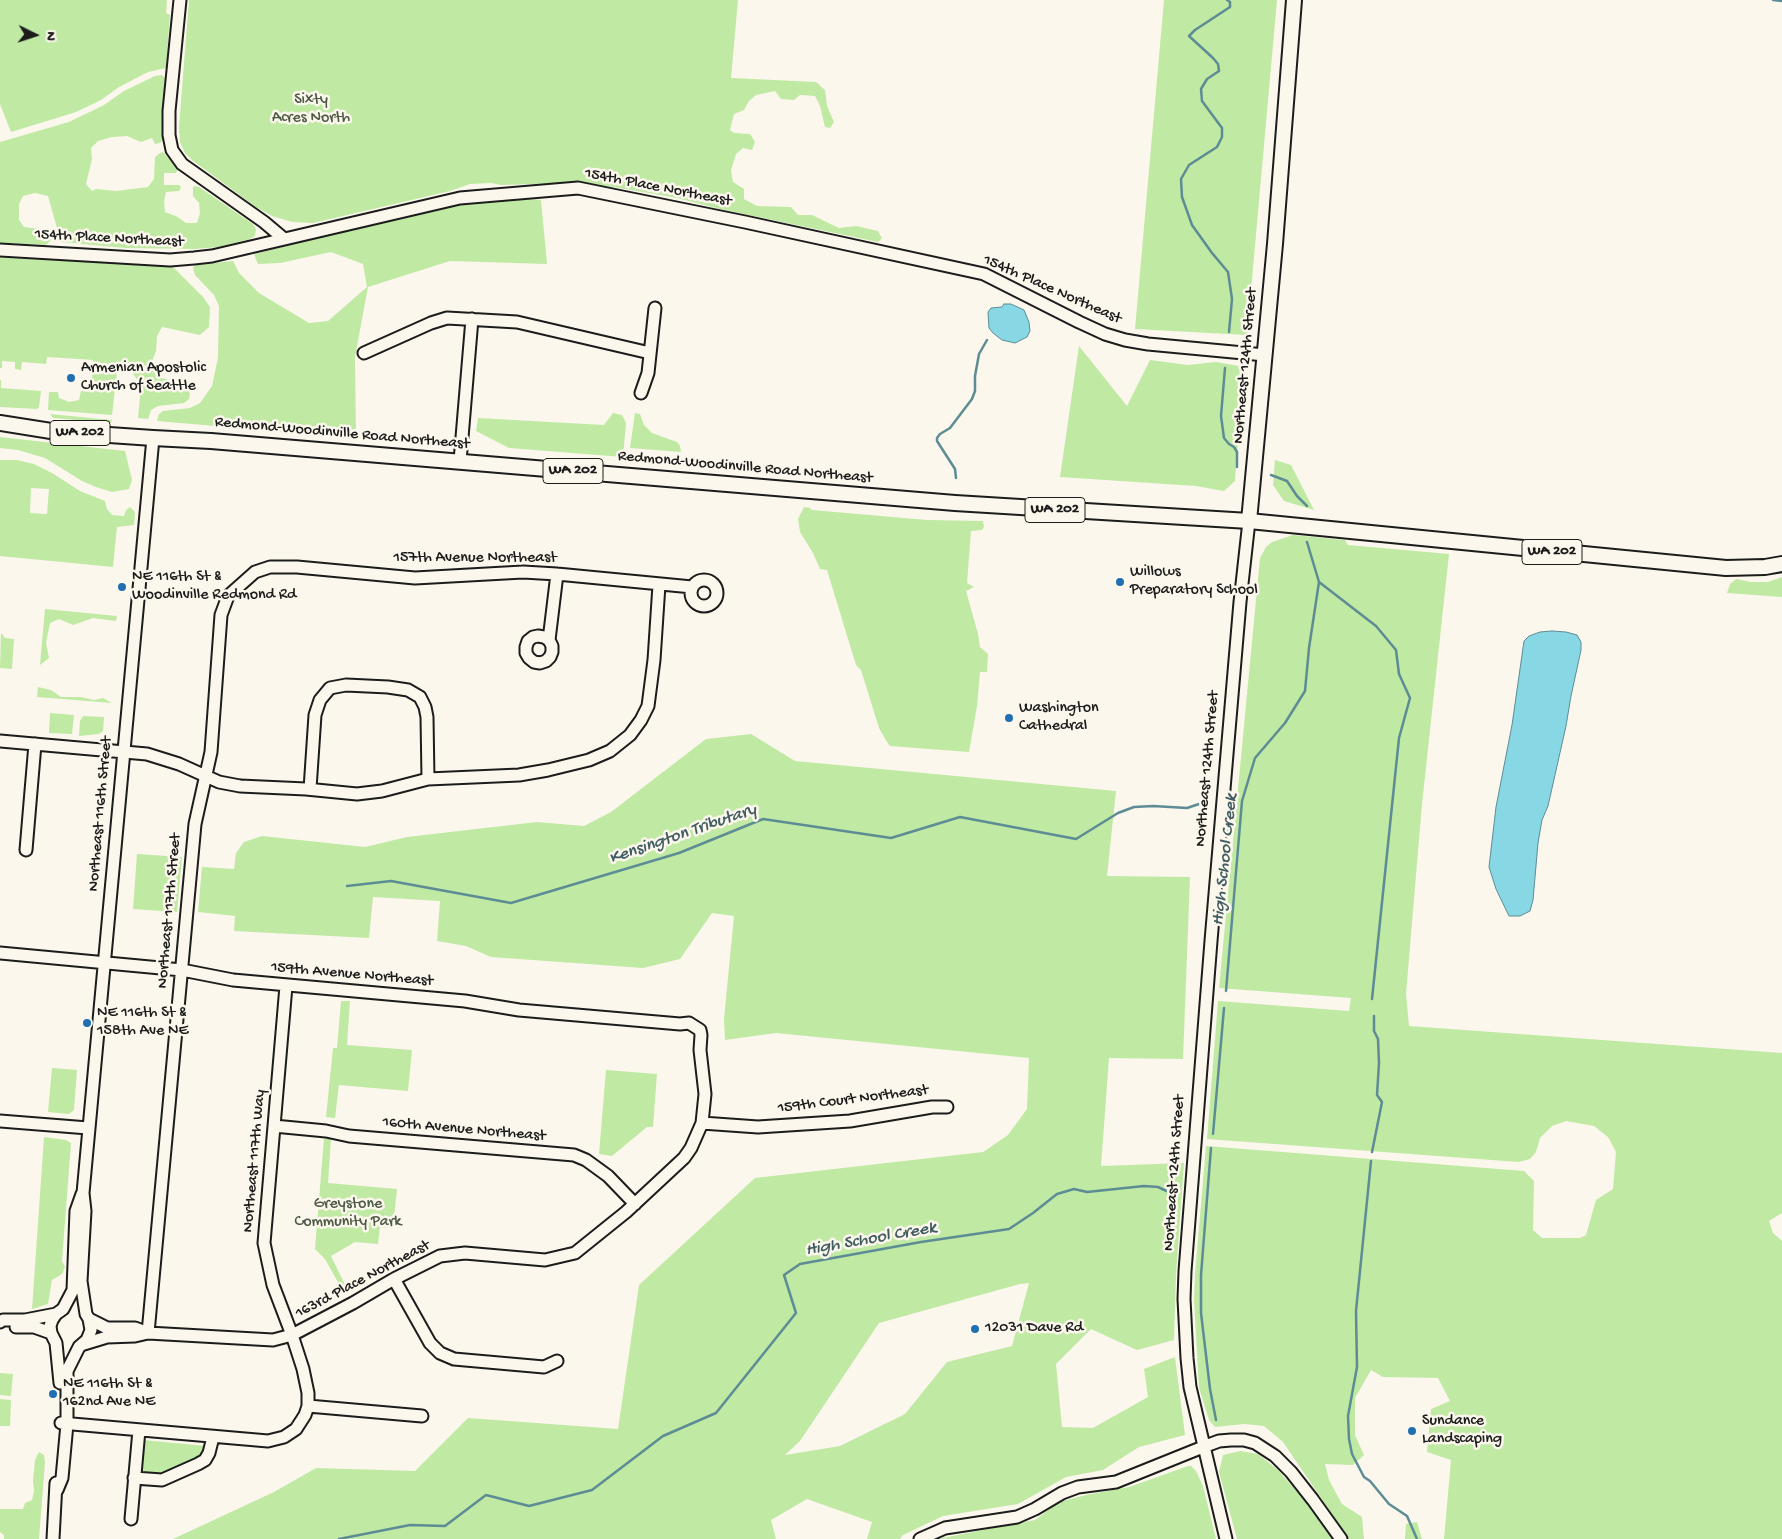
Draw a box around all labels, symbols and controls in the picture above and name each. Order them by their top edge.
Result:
north arrow [10,10,60,60]
text: N [42,31,59,41]
park label: Sixty Acres North [272,91,350,129]
street label: 154th Place Northeast [583,164,733,212]
street label: 154th Place Northeast [34,226,184,252]
street label: 154th Place Northeast [980,251,1124,329]
street label: Northeast 124th Street [1230,287,1262,445]
place label: Armenian Apostolic Church of Seattle [81,359,206,397]
marker: Armenian Apostolic Church of Seattle [65,372,77,384]
street label: Redmond-Woodinville Road Northeast [214,413,470,455]
road number: WA 202 [50,420,110,446]
street label: Redmond-Woodinville Road Northeast [617,447,873,489]
road number: WA 202 [543,458,603,484]
road number: WA 202 [1025,498,1085,522]
road number: WA 202 [1522,540,1582,564]
street label: 157th Avenue Northeast [393,549,557,569]
place label: Willows Preparatory School [1130,563,1258,601]
place label: NE 116th St & Woodinville Redmond Rd [132,568,296,606]
marker: Willows Preparatory School [1114,576,1126,588]
marker: NE 116th St & Woodinville Redmond Rd [116,581,128,593]
street label: Northeast 124th Street [1192,690,1224,848]
place label: Washington Cathedral [1019,699,1099,737]
marker: Washington Cathedral [1003,712,1015,724]
street label: Northeast 116th Street [85,736,117,892]
water label: High School Creek [1208,793,1244,927]
water label: Kensington Tributary [607,800,759,870]
street label: Northeast 117th Street [154,833,186,989]
street label: 159th Avenue Northeast [270,958,434,992]
place label: NE 116th St & 158th Ave NE [97,1004,189,1042]
marker: NE 116th St & 158th Ave NE [81,1017,93,1029]
street label: 159th Court Northeast [777,1081,929,1119]
street label: Northeast 117th Way [239,1089,271,1233]
street label: Northeast 124th Street [1160,1094,1190,1252]
street label: 160th Avenue Northeast [382,1113,546,1147]
park label: Greystone Community Park [295,1195,401,1233]
water label: High School Creek [804,1218,938,1262]
street label: 163rd Place Northeast [292,1236,434,1324]
place label: 12031 Dave Rd [985,1319,1083,1339]
marker: 12031 Dave Rd [969,1323,981,1335]
place label: NE 116th St & 162nd Ave NE [63,1375,155,1413]
marker: NE 116th St & 162nd Ave NE [47,1388,59,1400]
place label: Sundance Landscaping [1422,1412,1502,1450]
marker: Sundance Landscaping [1406,1425,1418,1437]

